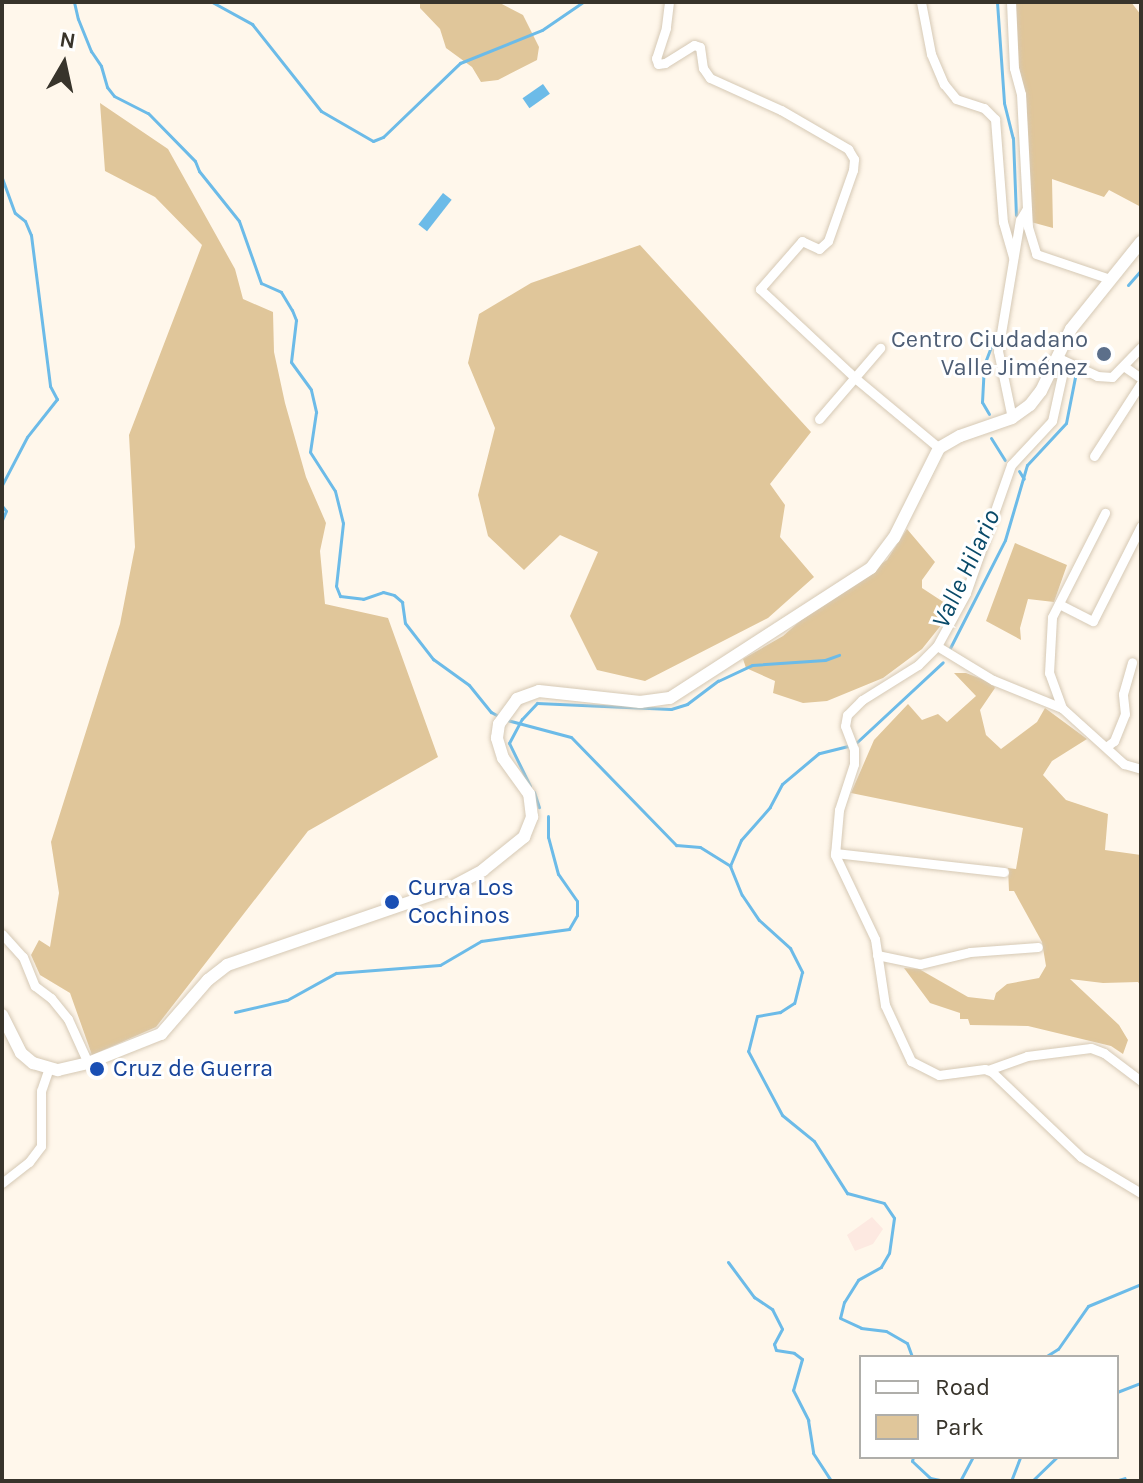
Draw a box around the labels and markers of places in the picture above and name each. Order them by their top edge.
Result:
place label: Centro Ciudadano Valle Jiménez [891,326,1088,382]
marker: Centro Ciudadano Valle Jiménez [1095,345,1113,363]
place label: Curva Los Cochinos [408,874,514,930]
marker: Curva Los Cochinos [383,893,401,911]
place label: Cruz de Guerra [113,1055,273,1083]
marker: Cruz de Guerra [88,1060,106,1078]

